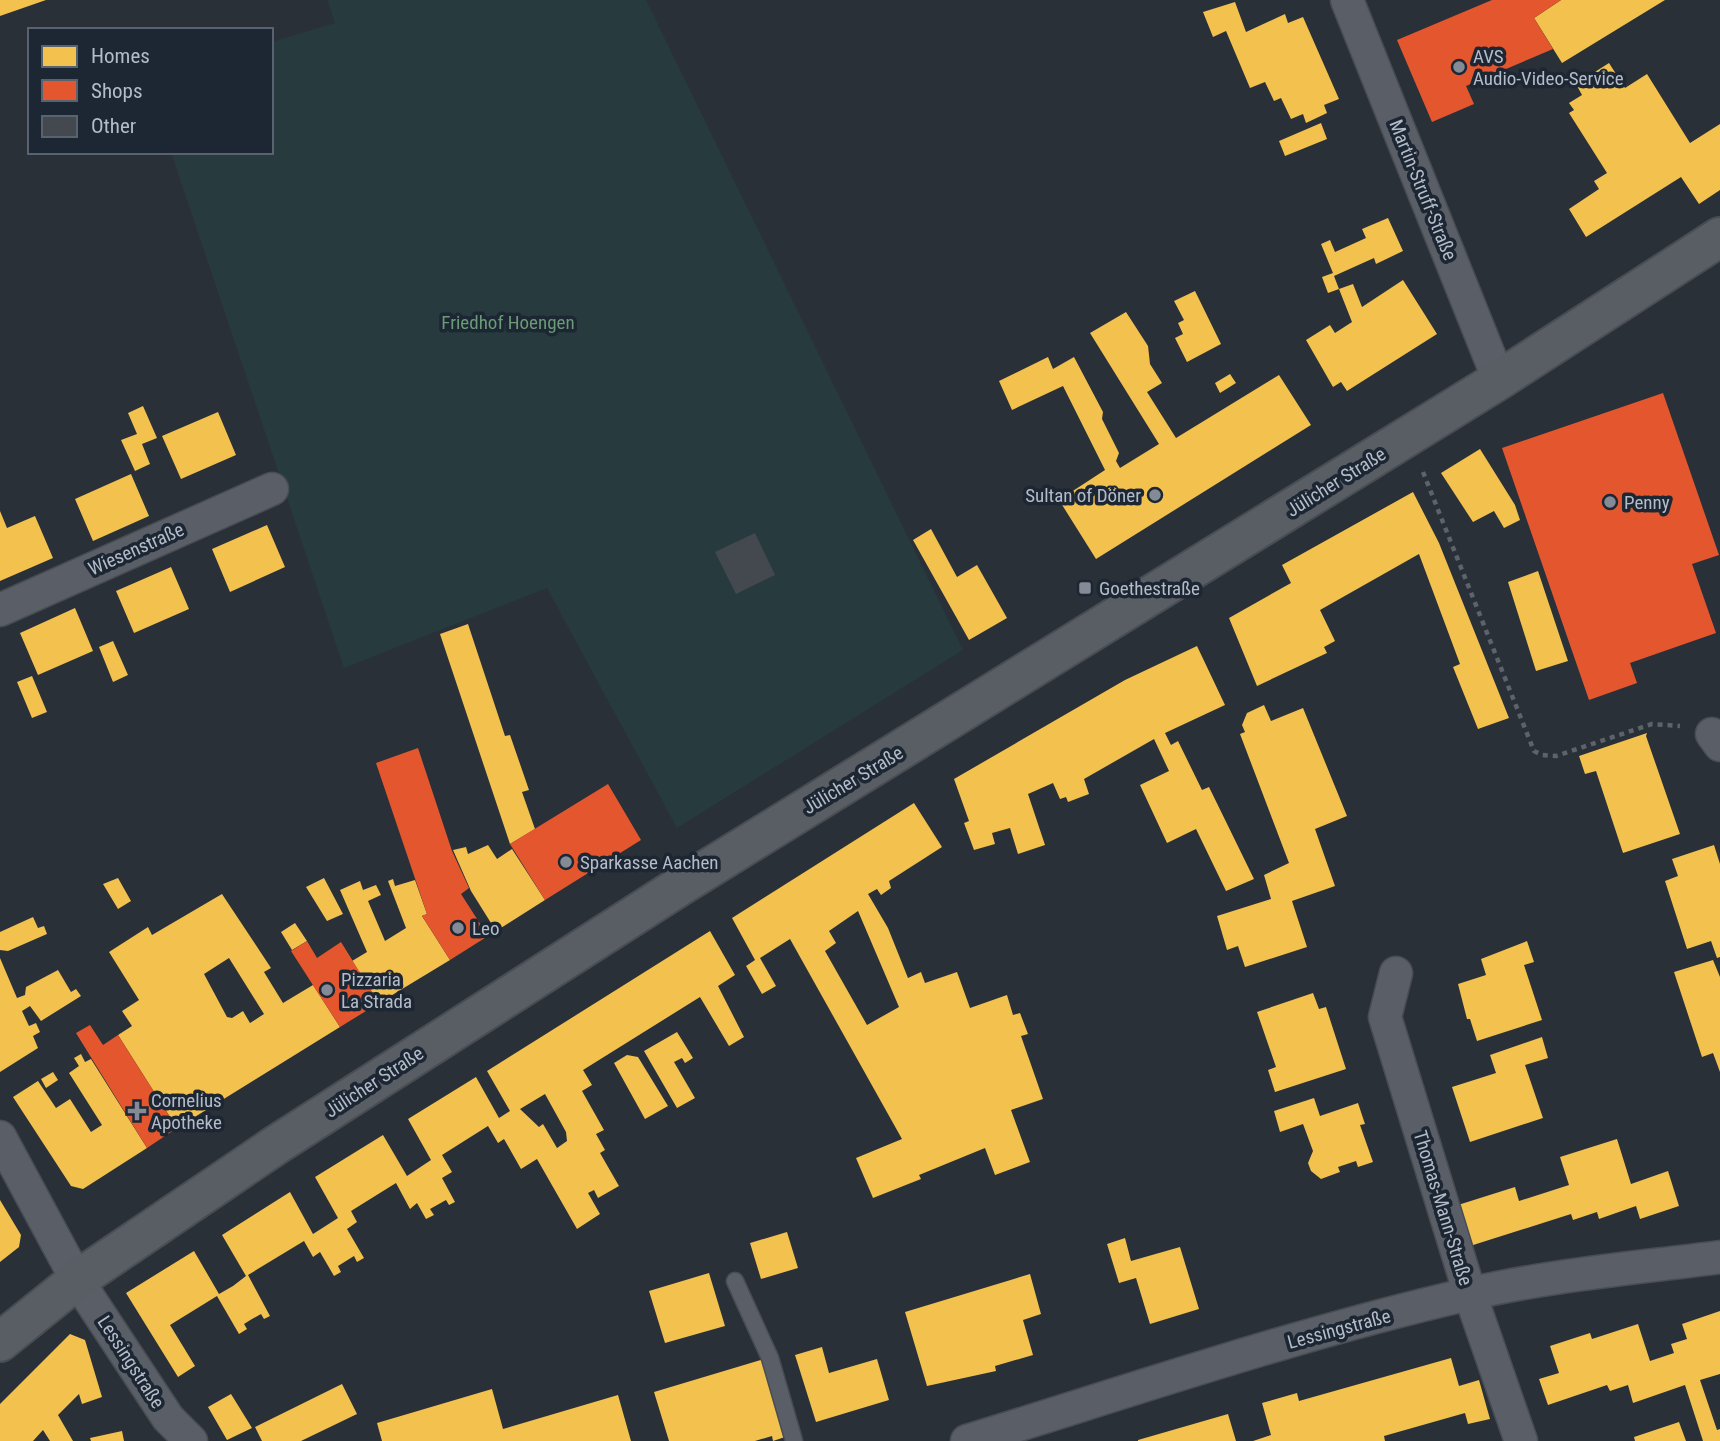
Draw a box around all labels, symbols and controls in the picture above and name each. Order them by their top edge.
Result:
legend [28,28,273,154]
text: Homes [91,44,150,68]
place label: AVS Audio-Video-Service [1473,45,1624,90]
marker: AVS Audio-Video-Service [1451,59,1467,75]
text: Shops [91,79,143,103]
text: Other [91,114,136,138]
street label: Martin-Struff-Straße [1384,116,1462,264]
park label: Friedhof Hoengen [441,311,575,334]
street label: Jülicher Straße [1282,442,1390,522]
place label: Sultan of Döner [1025,484,1141,507]
marker: Sultan of Döner [1147,487,1163,503]
place label: Penny [1624,491,1670,514]
marker: Penny [1602,494,1618,510]
street label: Wiesenstraße [85,518,187,580]
place label: Goethestraße [1099,577,1200,600]
marker: Goethestraße [1077,580,1093,596]
street label: Jülicher Straße [799,741,907,819]
place label: Sparkasse Aachen [580,851,719,874]
marker: Sparkasse Aachen [558,854,574,870]
place label: Leo [472,917,499,940]
marker: Leo [450,920,466,936]
place label: Pizzaria La Strada [341,968,412,1013]
marker: Pizzaria La Strada [319,982,335,998]
street label: Jülicher Straße [320,1042,428,1122]
place label: Cornelius Apotheke [151,1089,222,1134]
marker: Cornelius Apotheke [129,1103,145,1119]
street label: Thomas-Mann-Straße [1408,1128,1478,1288]
street label: Lessingstraße [1285,1304,1393,1354]
street label: Lessingstraße [93,1311,170,1413]

